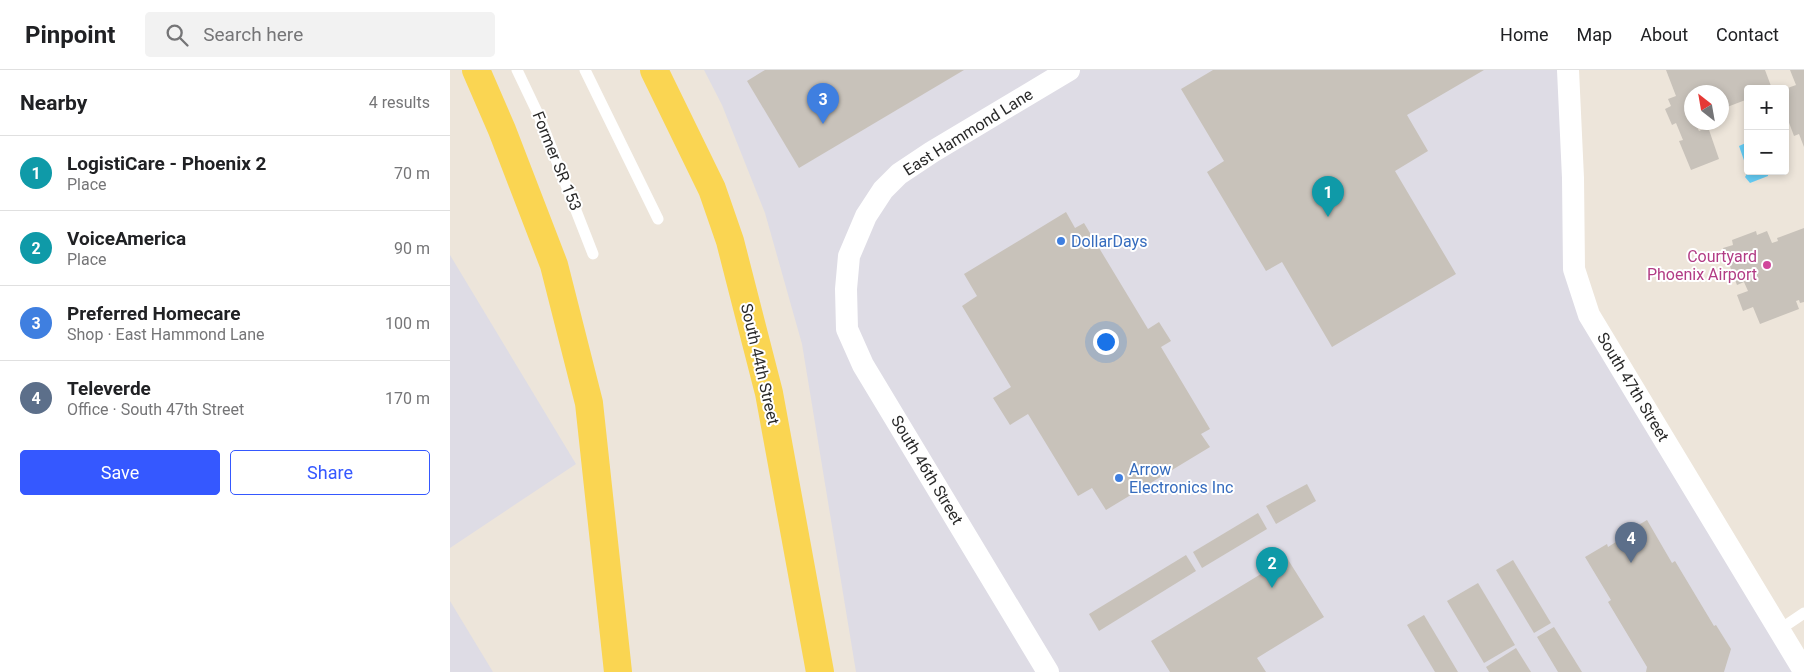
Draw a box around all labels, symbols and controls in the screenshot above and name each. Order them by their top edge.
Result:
search box [145,12,495,57]
text: Pinpoint [25,21,115,49]
icon: search [163,21,191,49]
text: Search here [203,23,303,46]
text: Home [1500,24,1549,45]
text: Map [1577,24,1612,45]
text: About [1640,24,1688,45]
text: Contact [1716,24,1779,45]
pin: 3 [807,83,839,124]
street label: East Hammond Lane [900,84,1036,180]
north arrow [1684,85,1729,130]
map controls [1744,85,1789,175]
button: + [1744,85,1789,130]
text: Nearby [20,91,87,115]
text: 4 results [369,93,430,112]
street label: Former SR 153 [528,109,586,213]
button: − [1744,130,1789,175]
text: LogistiCare - Phoenix 2 [67,152,267,175]
text: 1 [31,164,41,183]
text: 70 m [394,164,430,183]
text: Place [67,175,107,194]
pin: 1 [1312,176,1344,217]
text: VoiceAmerica [67,227,186,250]
place label: DollarDays [1071,232,1147,251]
marker: DollarDays [1055,235,1067,247]
text: 2 [31,239,41,258]
text: 90 m [394,239,430,258]
place label: Courtyard Phoenix Airport [1647,247,1757,284]
text: Place [67,250,107,269]
marker: Courtyard Phoenix Airport [1761,259,1773,271]
text: Preferred Homecare [67,302,241,325]
street label: South 44th Street [737,302,783,426]
text: 3 [31,314,41,333]
text: 100 m [385,314,430,333]
text: Shop · East Hammond Lane [67,325,265,344]
your location [1093,329,1119,355]
street label: South 47th Street [1593,329,1673,445]
text: Televerde [67,377,151,400]
text: 4 [31,389,41,408]
text: 170 m [385,389,430,408]
text: Office · South 47th Street [67,400,244,419]
street label: South 46th Street [887,412,967,528]
button: Save [20,450,220,495]
button: Share [230,450,430,495]
place label: Arrow Electronics Inc [1129,460,1233,497]
marker: Arrow Electronics Inc [1113,472,1125,484]
pin: 4 [1615,522,1647,563]
pin: 2 [1256,547,1288,588]

